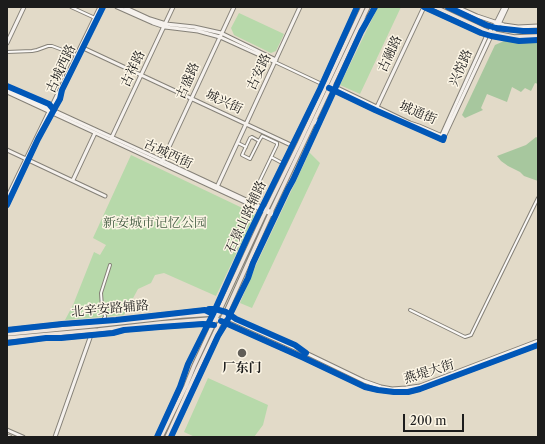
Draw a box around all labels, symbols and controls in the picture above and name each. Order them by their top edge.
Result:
street label: 古融路 [375,33,405,75]
street label: 古城西路 [43,42,79,96]
street label: 兴悦路 [446,47,476,89]
street label: 古祥路 [118,48,148,90]
street label: 古安路 [244,51,274,93]
street label: 古盛路 [173,60,203,102]
street label: 城兴街 [203,87,245,117]
street label: 城通街 [397,98,439,128]
street label: 古城西街 [141,136,195,172]
street label: 石景山路辅路 [222,178,270,256]
park label: 新安城市记忆公园 [103,215,207,231]
street label: 北辛安路辅路 [70,298,150,320]
marker: 厂东门 [236,347,248,359]
street label: 燕堤大街 [402,357,456,387]
place label: 厂东门 [223,360,261,376]
scale bar [405,406,466,432]
text: 200 m [410,413,447,428]

